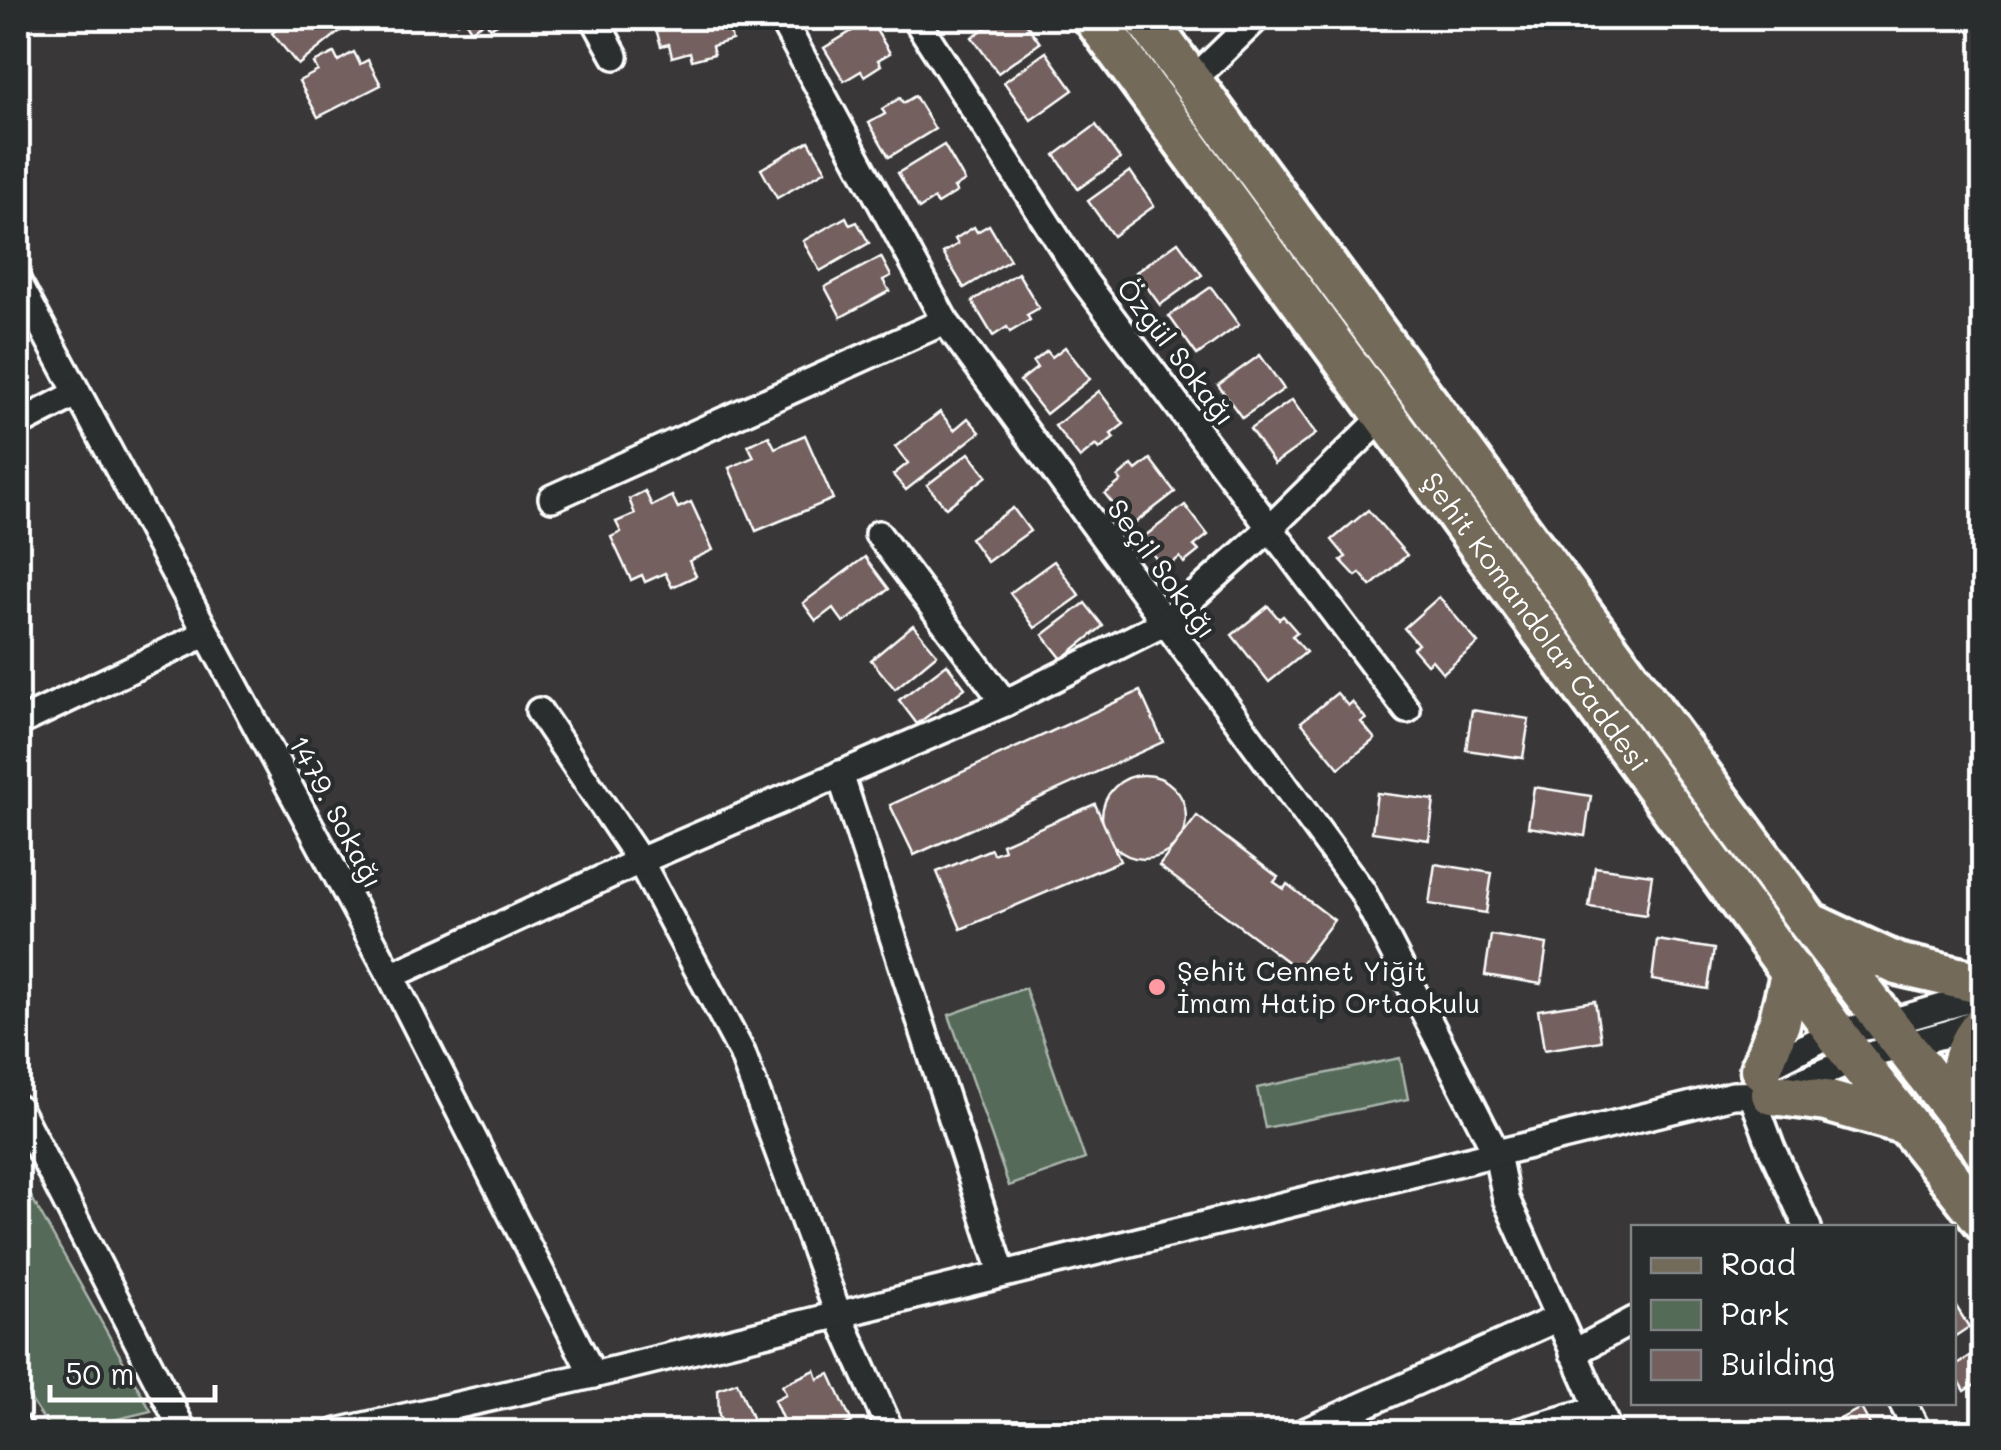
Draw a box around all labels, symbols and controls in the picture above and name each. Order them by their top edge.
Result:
street label: Özgül Sokağı [1110,271,1244,432]
street label: Şehit Komandolar Caddesi [1415,464,1658,778]
street label: Seçil Sokağı [1100,492,1226,645]
street label: 1479. Sokağı [282,729,392,894]
place label: Şehit Cennet Yiğit İmam Hatip Ortaokulu [1177,952,1480,1020]
marker: Şehit Cennet Yiğit İmam Hatip Ortaokulu [1146,976,1168,998]
legend [1631,1225,1956,1405]
text: Road [1721,1243,1796,1283]
text: Park [1721,1293,1789,1333]
scale bar [50,1340,215,1402]
text: Building [1721,1343,1835,1383]
text: 50 m [65,1353,135,1393]

